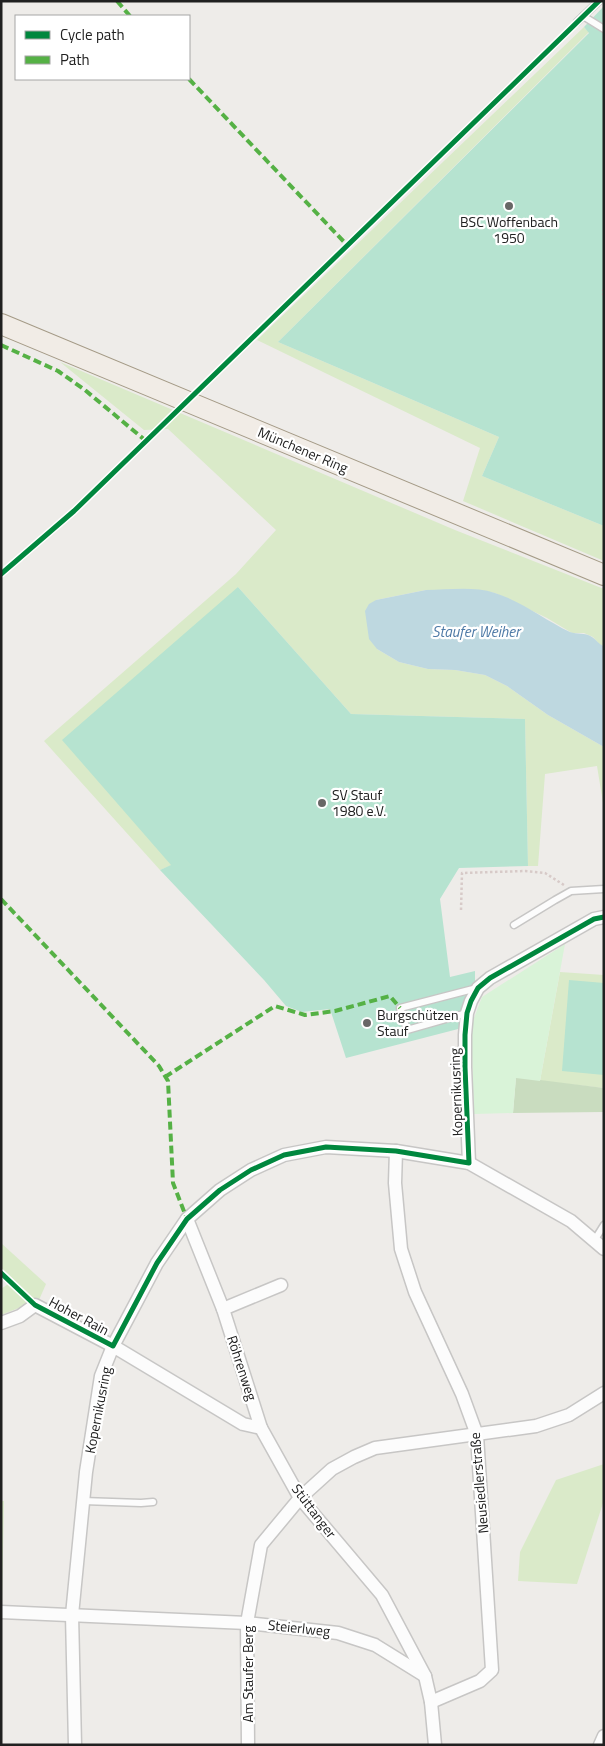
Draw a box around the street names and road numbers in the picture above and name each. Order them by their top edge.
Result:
street label: Münchener Ring [255,421,352,478]
street label: Kopernikusring [443,1048,468,1137]
street label: Hoher Rain [45,1291,113,1340]
street label: Röhrenweg [222,1333,263,1403]
street label: Kopernikusring [79,1365,116,1455]
street label: Neusiedlerstraße [464,1432,493,1535]
street label: Stüttanger [287,1479,342,1542]
street label: Steierlweg [267,1614,331,1641]
street label: Am Staufer Berg [237,1625,258,1723]

